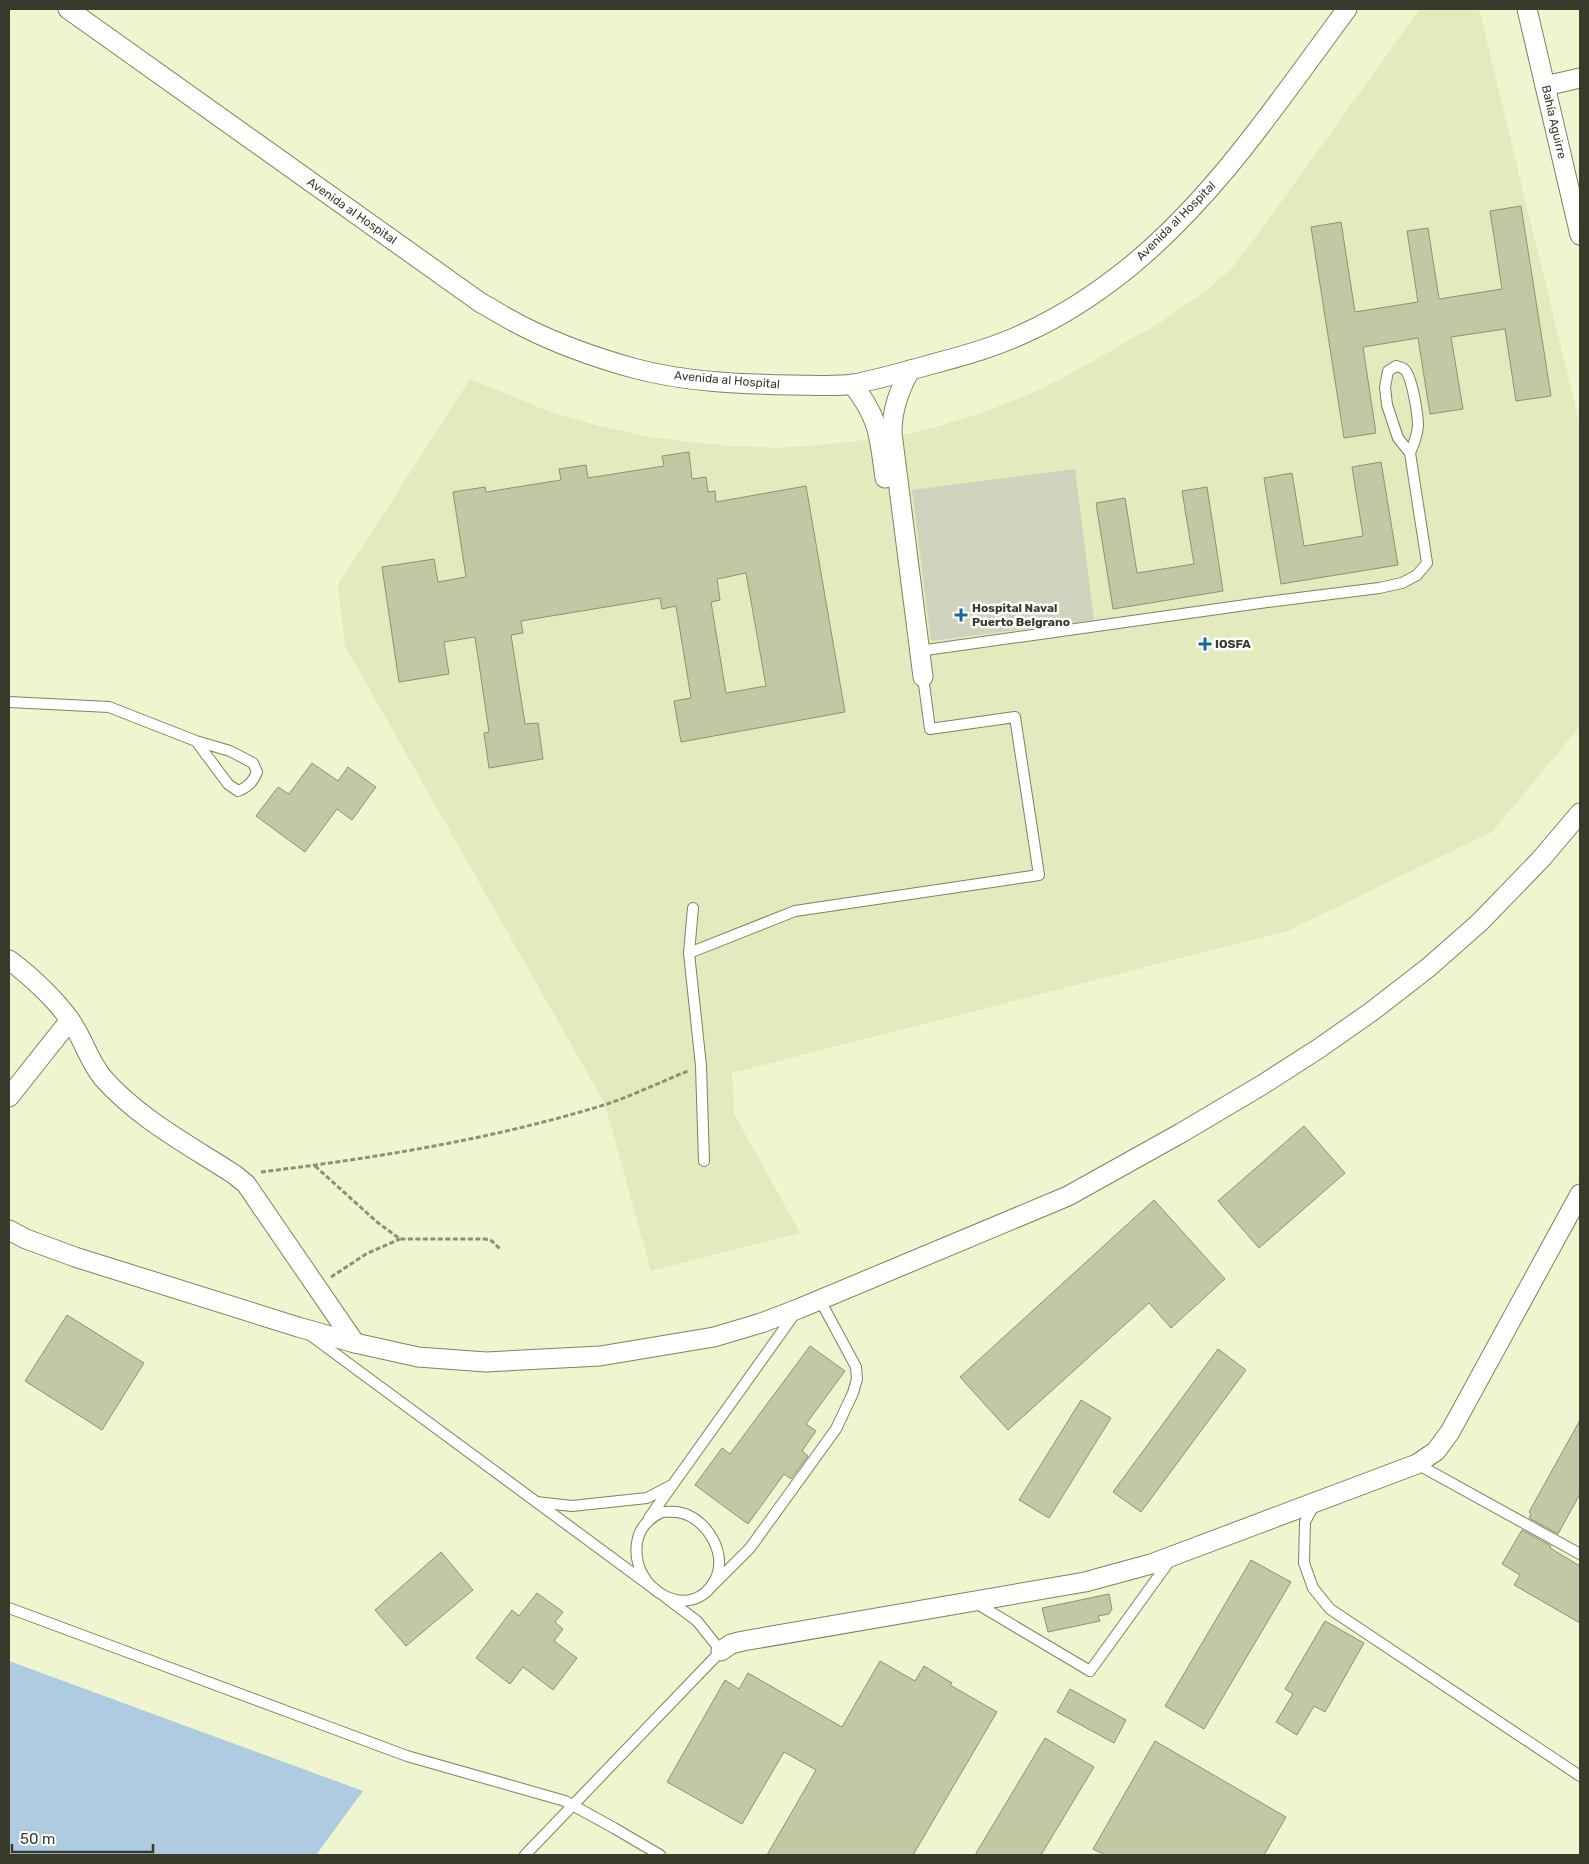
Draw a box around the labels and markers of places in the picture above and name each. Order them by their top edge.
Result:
place label: Hospital Naval Puerto Belgrano [972,601,1070,629]
marker: Hospital Naval Puerto Belgrano [954,608,968,622]
place label: IOSFA [1215,637,1251,651]
marker: IOSFA [1199,638,1211,650]

